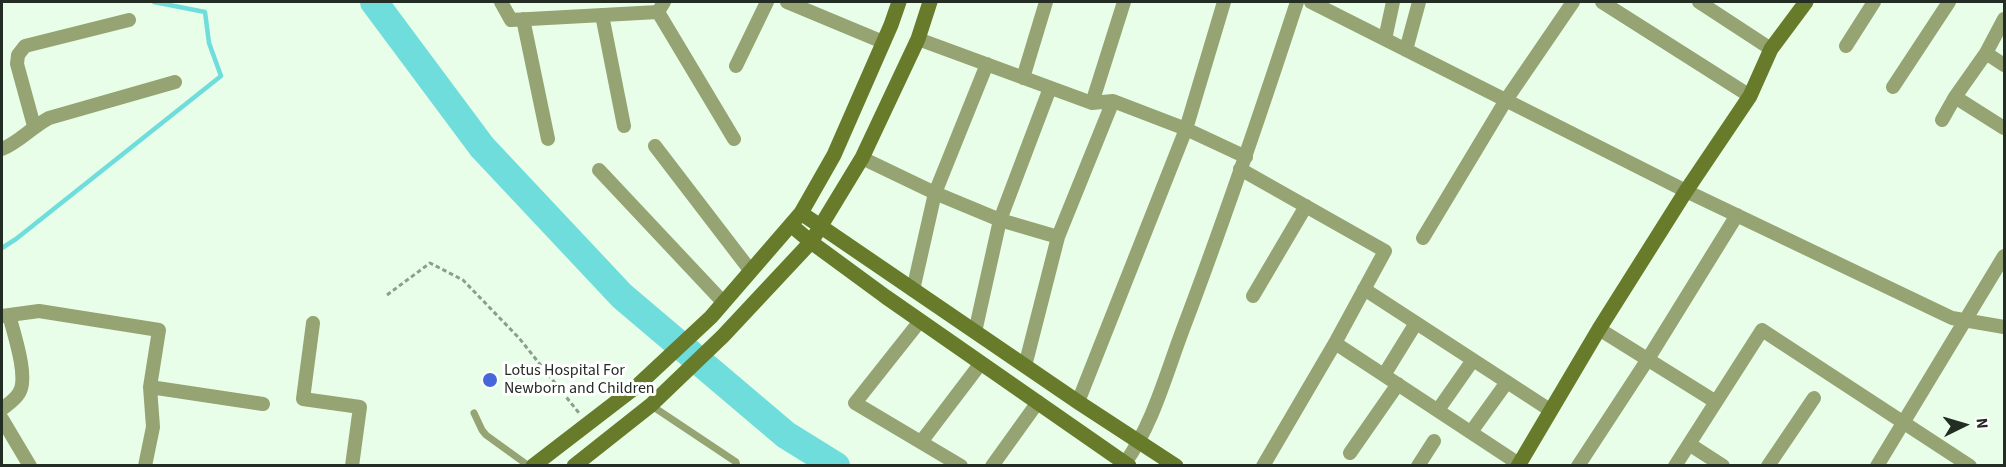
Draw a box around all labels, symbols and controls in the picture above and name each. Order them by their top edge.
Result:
place label: Lotus Hospital For Newborn and Children [504,361,655,399]
marker: Lotus Hospital For Newborn and Children [481,371,499,389]
north arrow [1934,395,1994,455]
text: N [1971,417,1993,430]

